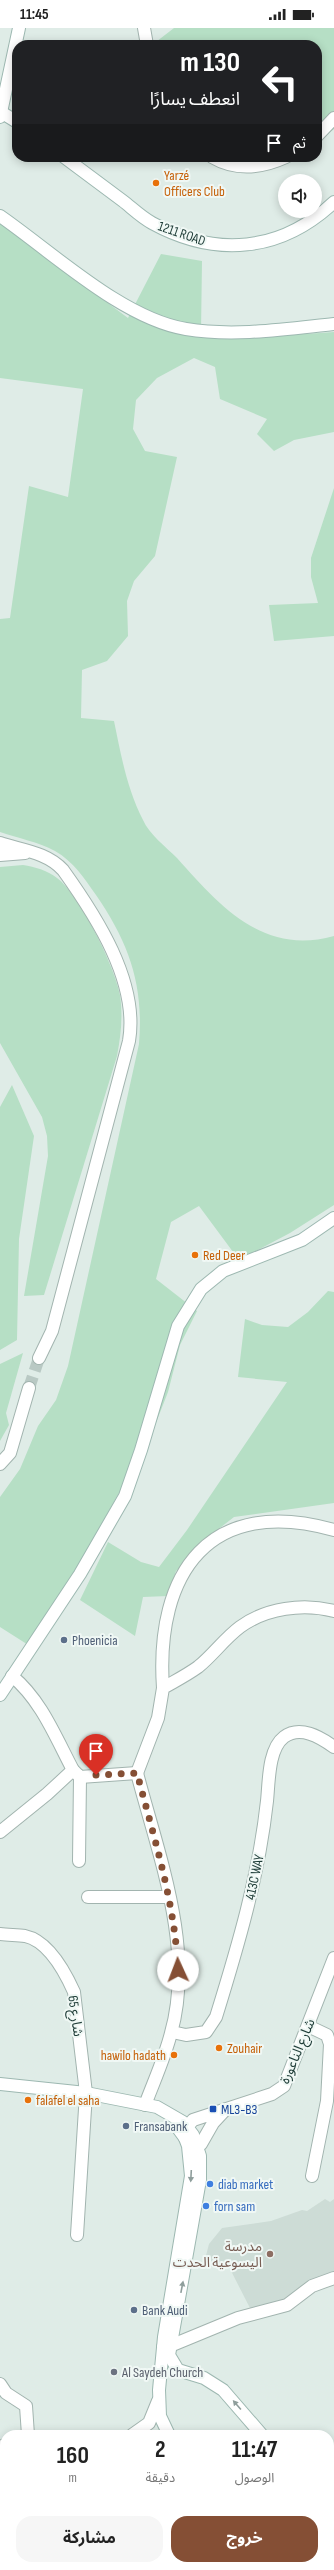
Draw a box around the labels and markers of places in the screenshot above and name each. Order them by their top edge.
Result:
place label: Yarzé Officers Club [164,167,225,200]
marker: Yarzé Officers Club [151,178,161,188]
place label: Red Deer [203,1247,245,1264]
marker: Red Deer [190,1250,200,1260]
place label: Phoenicia [72,1632,118,1649]
marker: Phoenicia [59,1635,69,1645]
pin [79,1734,113,1775]
place label: Zouhair [227,2040,262,2057]
marker: Zouhair [214,2043,224,2053]
place label: hawilo hadath [101,2047,166,2064]
marker: hawilo hadath [169,2050,179,2060]
place label: falafel el saha [36,2092,100,2109]
marker: falafel el saha [23,2095,33,2105]
place label: ML3-B3 [221,2101,258,2118]
marker: ML3-B3 [208,2104,218,2114]
place label: Fransabank [134,2118,188,2135]
marker: Fransabank [121,2121,131,2131]
place label: diab market [218,2176,273,2193]
marker: diab market [205,2179,215,2189]
place label: forn sam [214,2198,255,2215]
marker: forn sam [201,2201,211,2211]
place label: مدرسة اليسوعية الحدت [173,2238,262,2271]
marker: مدرسة اليسوعية الحدت [265,2249,275,2259]
place label: Bank Audi [142,2302,188,2319]
marker: Bank Audi [129,2305,139,2315]
place label: Al Saydeh Church [121,2364,203,2381]
marker: Al Saydeh Church [109,2367,119,2377]

